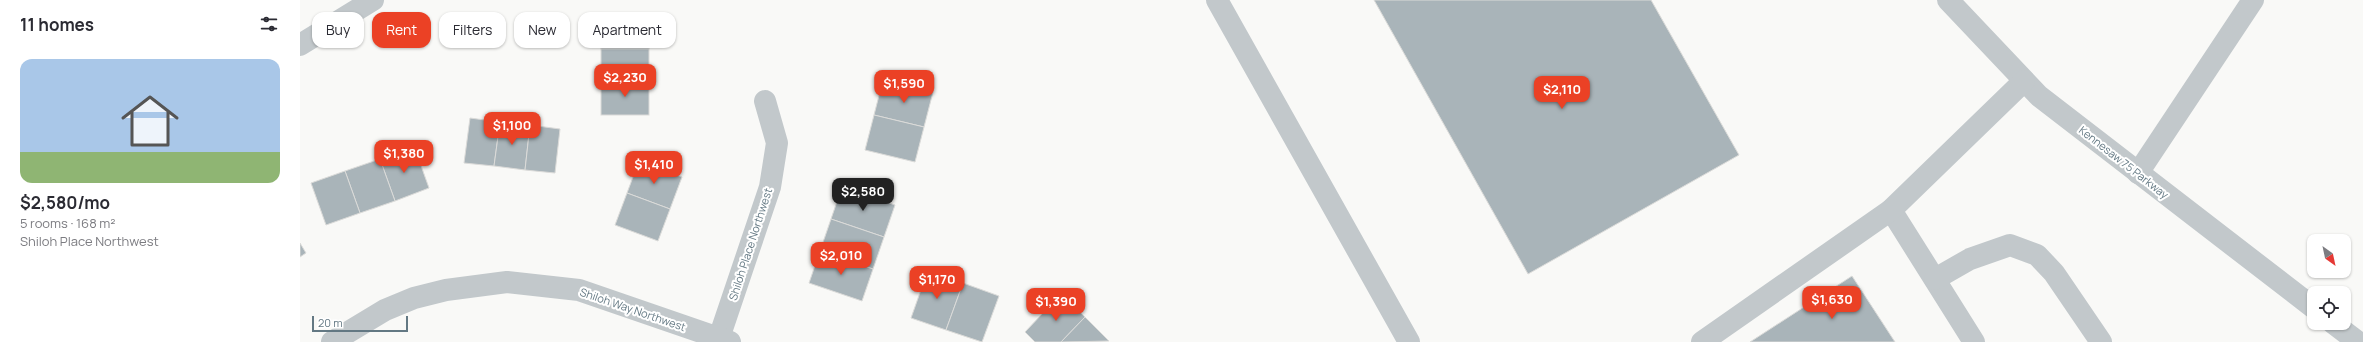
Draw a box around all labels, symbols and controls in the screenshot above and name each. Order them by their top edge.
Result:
chip: Buy [312,12,364,48]
chip: Rent [372,12,431,48]
chip: Filters [439,12,506,48]
chip: New [514,12,570,48]
chip: Apartment [578,12,676,48]
text: 11 homes [20,13,94,36]
icon: filters [258,13,280,35]
pin: $2,230 [592,64,658,98]
text: $2,230 [603,68,647,86]
pin: $1,590 [871,70,937,104]
text: $1,590 [883,74,925,92]
pin: $2,110 [1529,76,1595,110]
text: $2,110 [1543,80,1581,98]
icon: home [114,85,186,157]
pin: $1,100 [479,112,545,146]
text: $1,100 [493,116,531,134]
street label: Kennesaw 75 Parkway [2076,122,2172,202]
pin: $1,380 [371,140,437,174]
text: $1,380 [383,144,425,162]
pin: $1,410 [621,151,687,185]
text: $1,410 [634,155,674,173]
pin: $2,580 [830,178,896,212]
text: $2,580 [841,182,885,200]
street label: Shiloh Place Northwest [725,186,775,302]
text: $2,580/mo [20,191,110,214]
text: 5 rooms · 168 m² [20,214,116,232]
text: Shiloh Place Northwest [20,232,159,250]
north arrow [2307,234,2351,278]
map controls [2307,234,2351,330]
pin: $2,010 [808,242,874,276]
text: $2,010 [820,246,862,264]
pin: $1,170 [904,266,970,300]
text: $1,170 [919,270,955,288]
street label: Shiloh Way Northwest [578,284,688,334]
pin: $1,630 [1799,286,1865,320]
button: locate [2307,286,2351,330]
pin: $1,390 [1023,288,1089,322]
text: $1,630 [1811,290,1853,308]
text: $1,390 [1035,292,1077,310]
scale bar [312,314,408,333]
text: 20 m [318,315,343,330]

